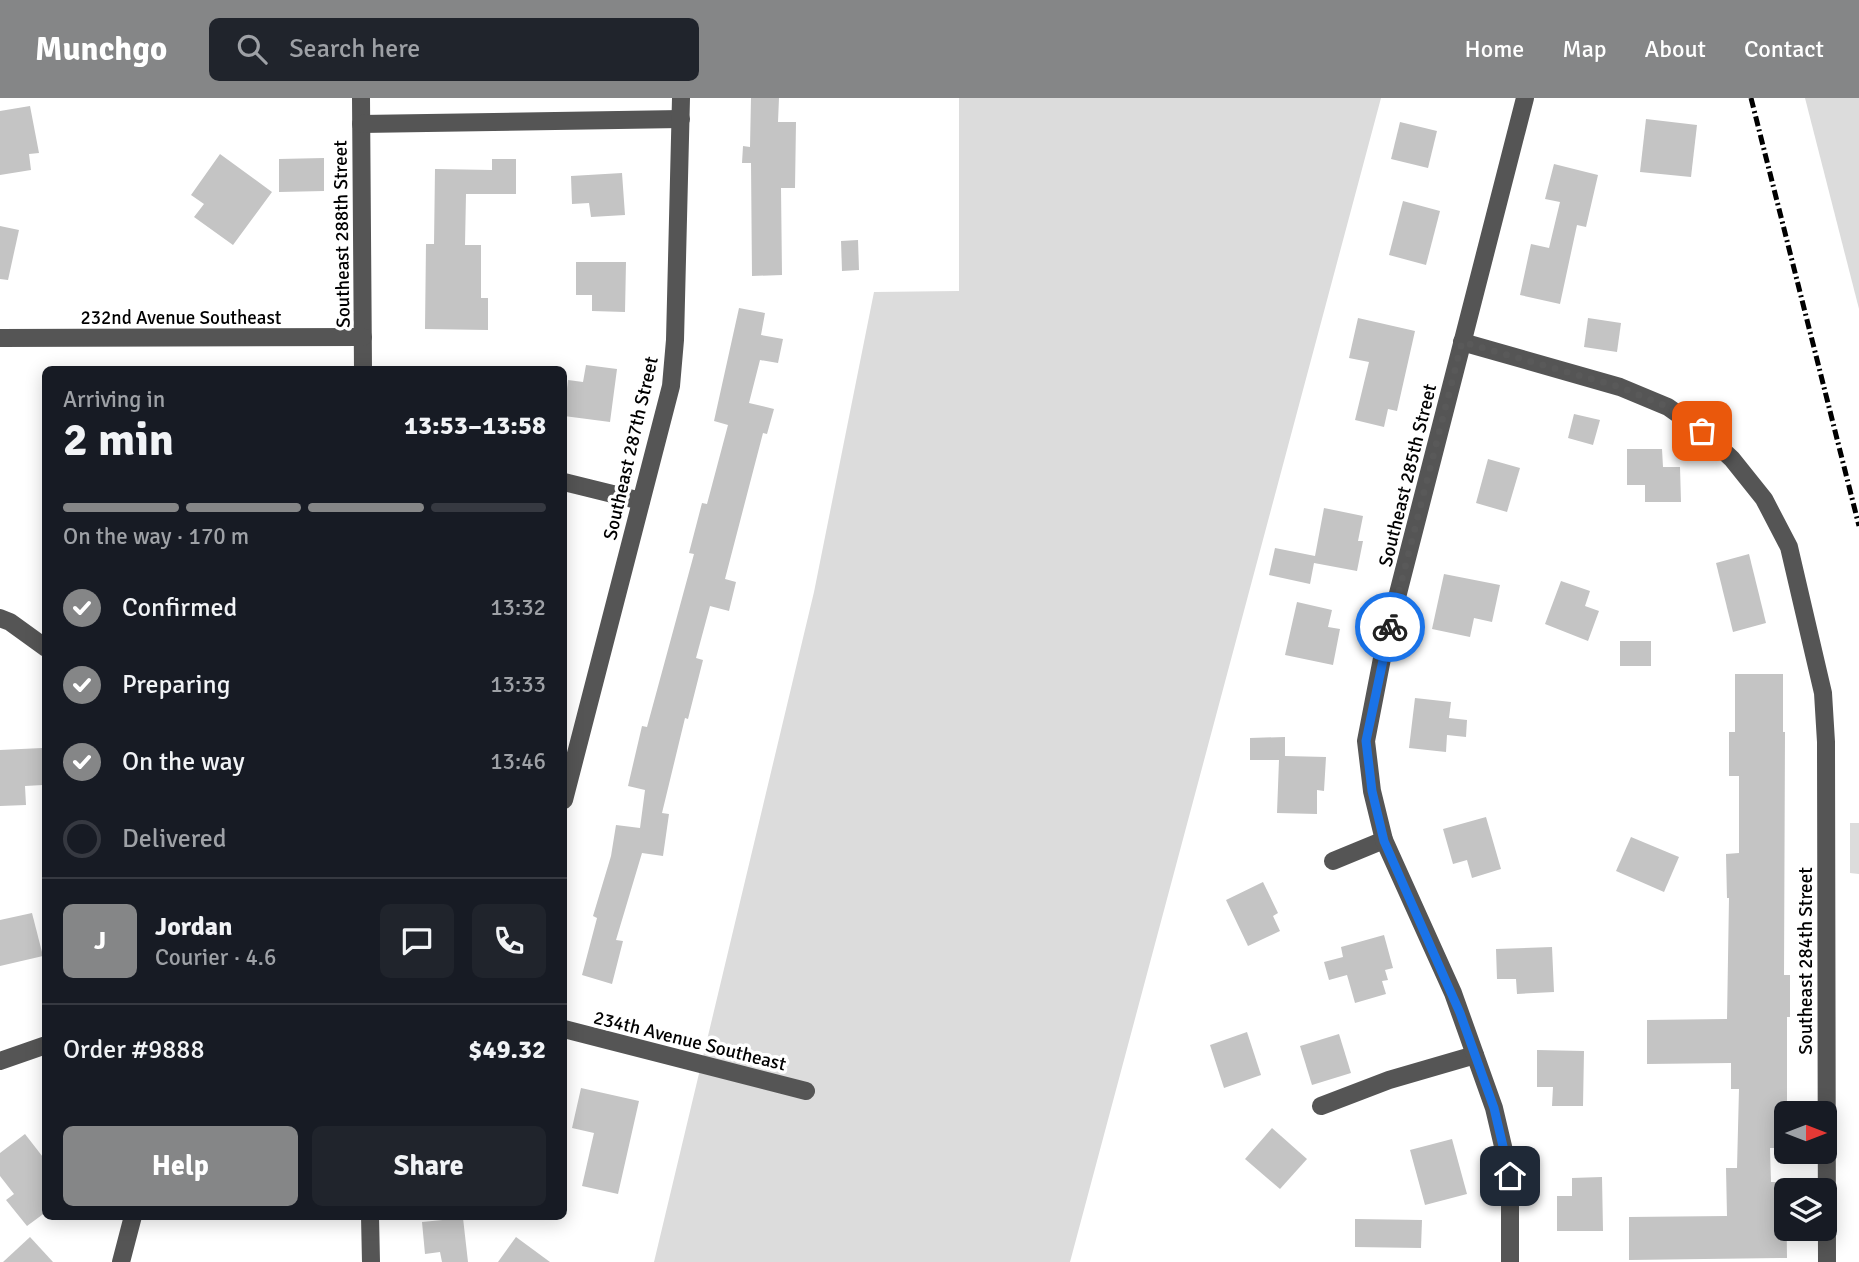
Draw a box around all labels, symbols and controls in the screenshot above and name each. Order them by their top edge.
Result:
search box [209,18,699,81]
text: Munchgo [35,29,167,70]
icon: search [233,30,271,68]
text: Search here [289,33,420,65]
text: Home [1464,34,1524,64]
text: Map [1562,34,1607,64]
text: About [1645,34,1706,64]
text: Contact [1744,34,1824,64]
street label: Southeast 288th Street [328,140,356,328]
street label: 232nd Avenue Southeast [81,306,282,330]
street label: Southeast 287th Street [598,354,664,542]
street label: Southeast 285th Street [1374,381,1442,569]
text: Arriving in [63,385,165,414]
pin [1672,401,1732,461]
text: 13:53–13:58 [404,410,546,442]
text: 2 min [63,412,174,468]
icon: bag [1683,412,1721,450]
text: On the way · 170 m [63,522,249,551]
icon: check [63,589,101,627]
text: Confirmed [122,592,237,624]
courier [1355,592,1425,662]
text: 13:32 [490,593,546,622]
icon: bike [1371,608,1409,646]
icon: check [63,666,101,704]
text: Preparing [122,669,230,701]
text: 13:33 [490,670,546,699]
icon: check [63,743,101,781]
text: On the way [122,746,245,778]
text: 13:46 [490,747,546,776]
text: Delivered [122,823,227,855]
street label: Southeast 284th Street [1794,867,1818,1055]
button: chat [380,904,454,978]
button: phone [472,904,546,978]
text: Jordan [155,911,232,943]
text: J [94,925,106,957]
text: Courier · 4.6 [155,943,276,972]
street label: 234th Avenue Southeast [591,1005,789,1077]
text: Order #9888 [63,1034,204,1066]
text: $49.32 [468,1034,546,1066]
north arrow [1774,1101,1838,1164]
map controls [1774,1101,1837,1241]
button: Help [63,1126,298,1206]
button: Share [312,1126,546,1206]
pin [1480,1146,1540,1206]
icon: home [1491,1157,1529,1195]
button: layers [1774,1178,1837,1241]

